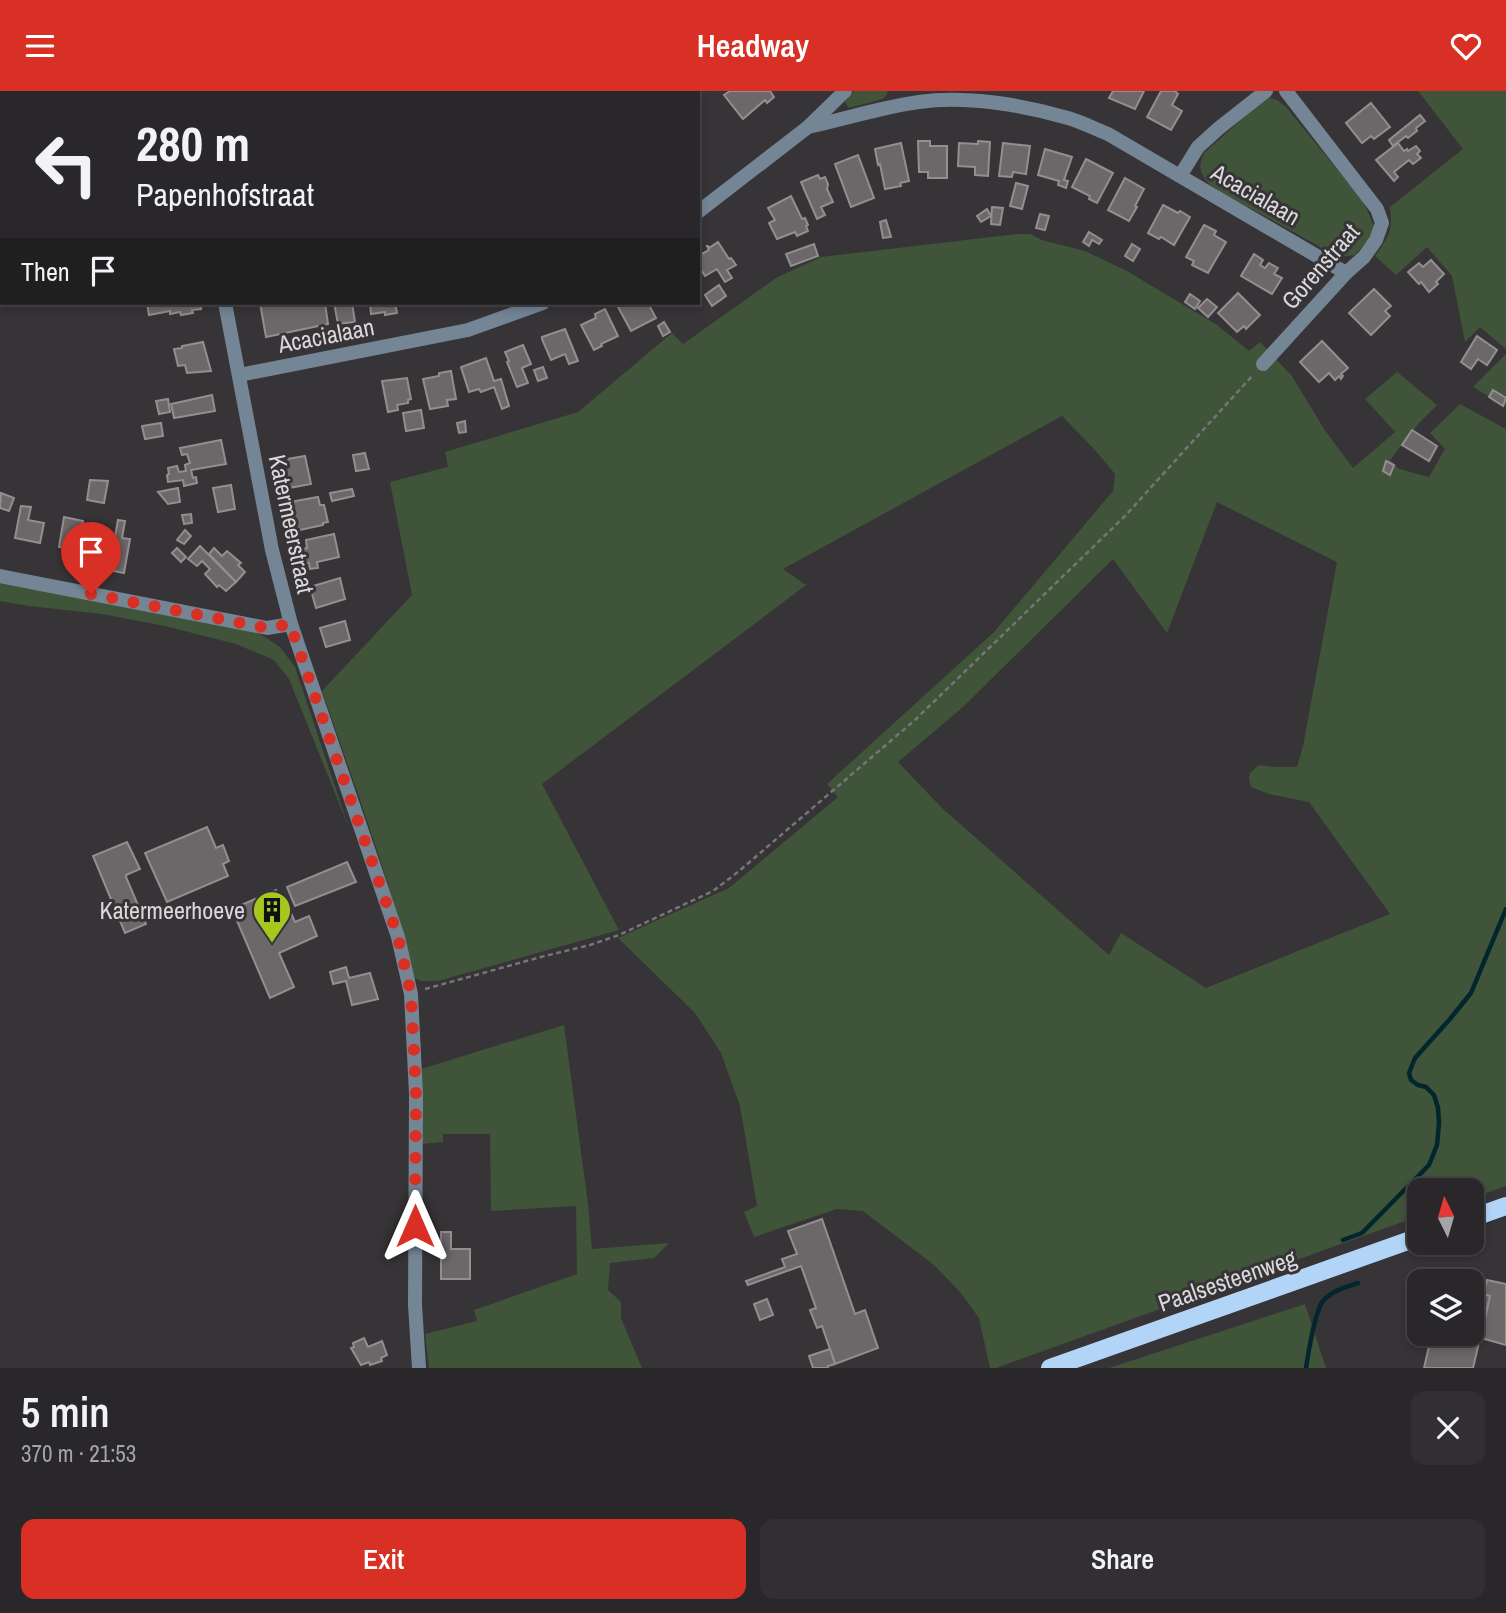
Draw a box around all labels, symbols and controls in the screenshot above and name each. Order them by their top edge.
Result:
text: Headway [697,24,809,67]
icon: menu [21,27,59,65]
icon: heart [1447,27,1485,65]
text: 280 m [136,110,250,176]
icon: left [21,119,112,210]
street label: Acacialaan [1205,155,1306,232]
text: Papenhofstraat [136,173,314,216]
street label: Gorenstraat [1274,216,1367,316]
icon: arrive [84,252,122,290]
text: Then [21,254,70,289]
street label: Acacialaan [274,310,377,360]
street label: Katermeerstraat [262,452,322,597]
pin [61,522,121,594]
icon: arrive [72,533,110,571]
building icon: Katermeerhoeve [251,889,293,944]
place label: Katermeerhoeve [100,894,245,926]
north arrow [1407,1178,1484,1255]
map controls [1407,1178,1484,1346]
position arrow [378,1189,452,1263]
street label: Paalsesteenweg [1154,1241,1301,1319]
button: layers [1407,1269,1484,1346]
text: 5 min [21,1384,110,1440]
button: close [1411,1391,1485,1465]
text: 370 m · 21:53 [21,1438,136,1469]
button: Exit [21,1519,746,1599]
button: Share [760,1519,1485,1599]

